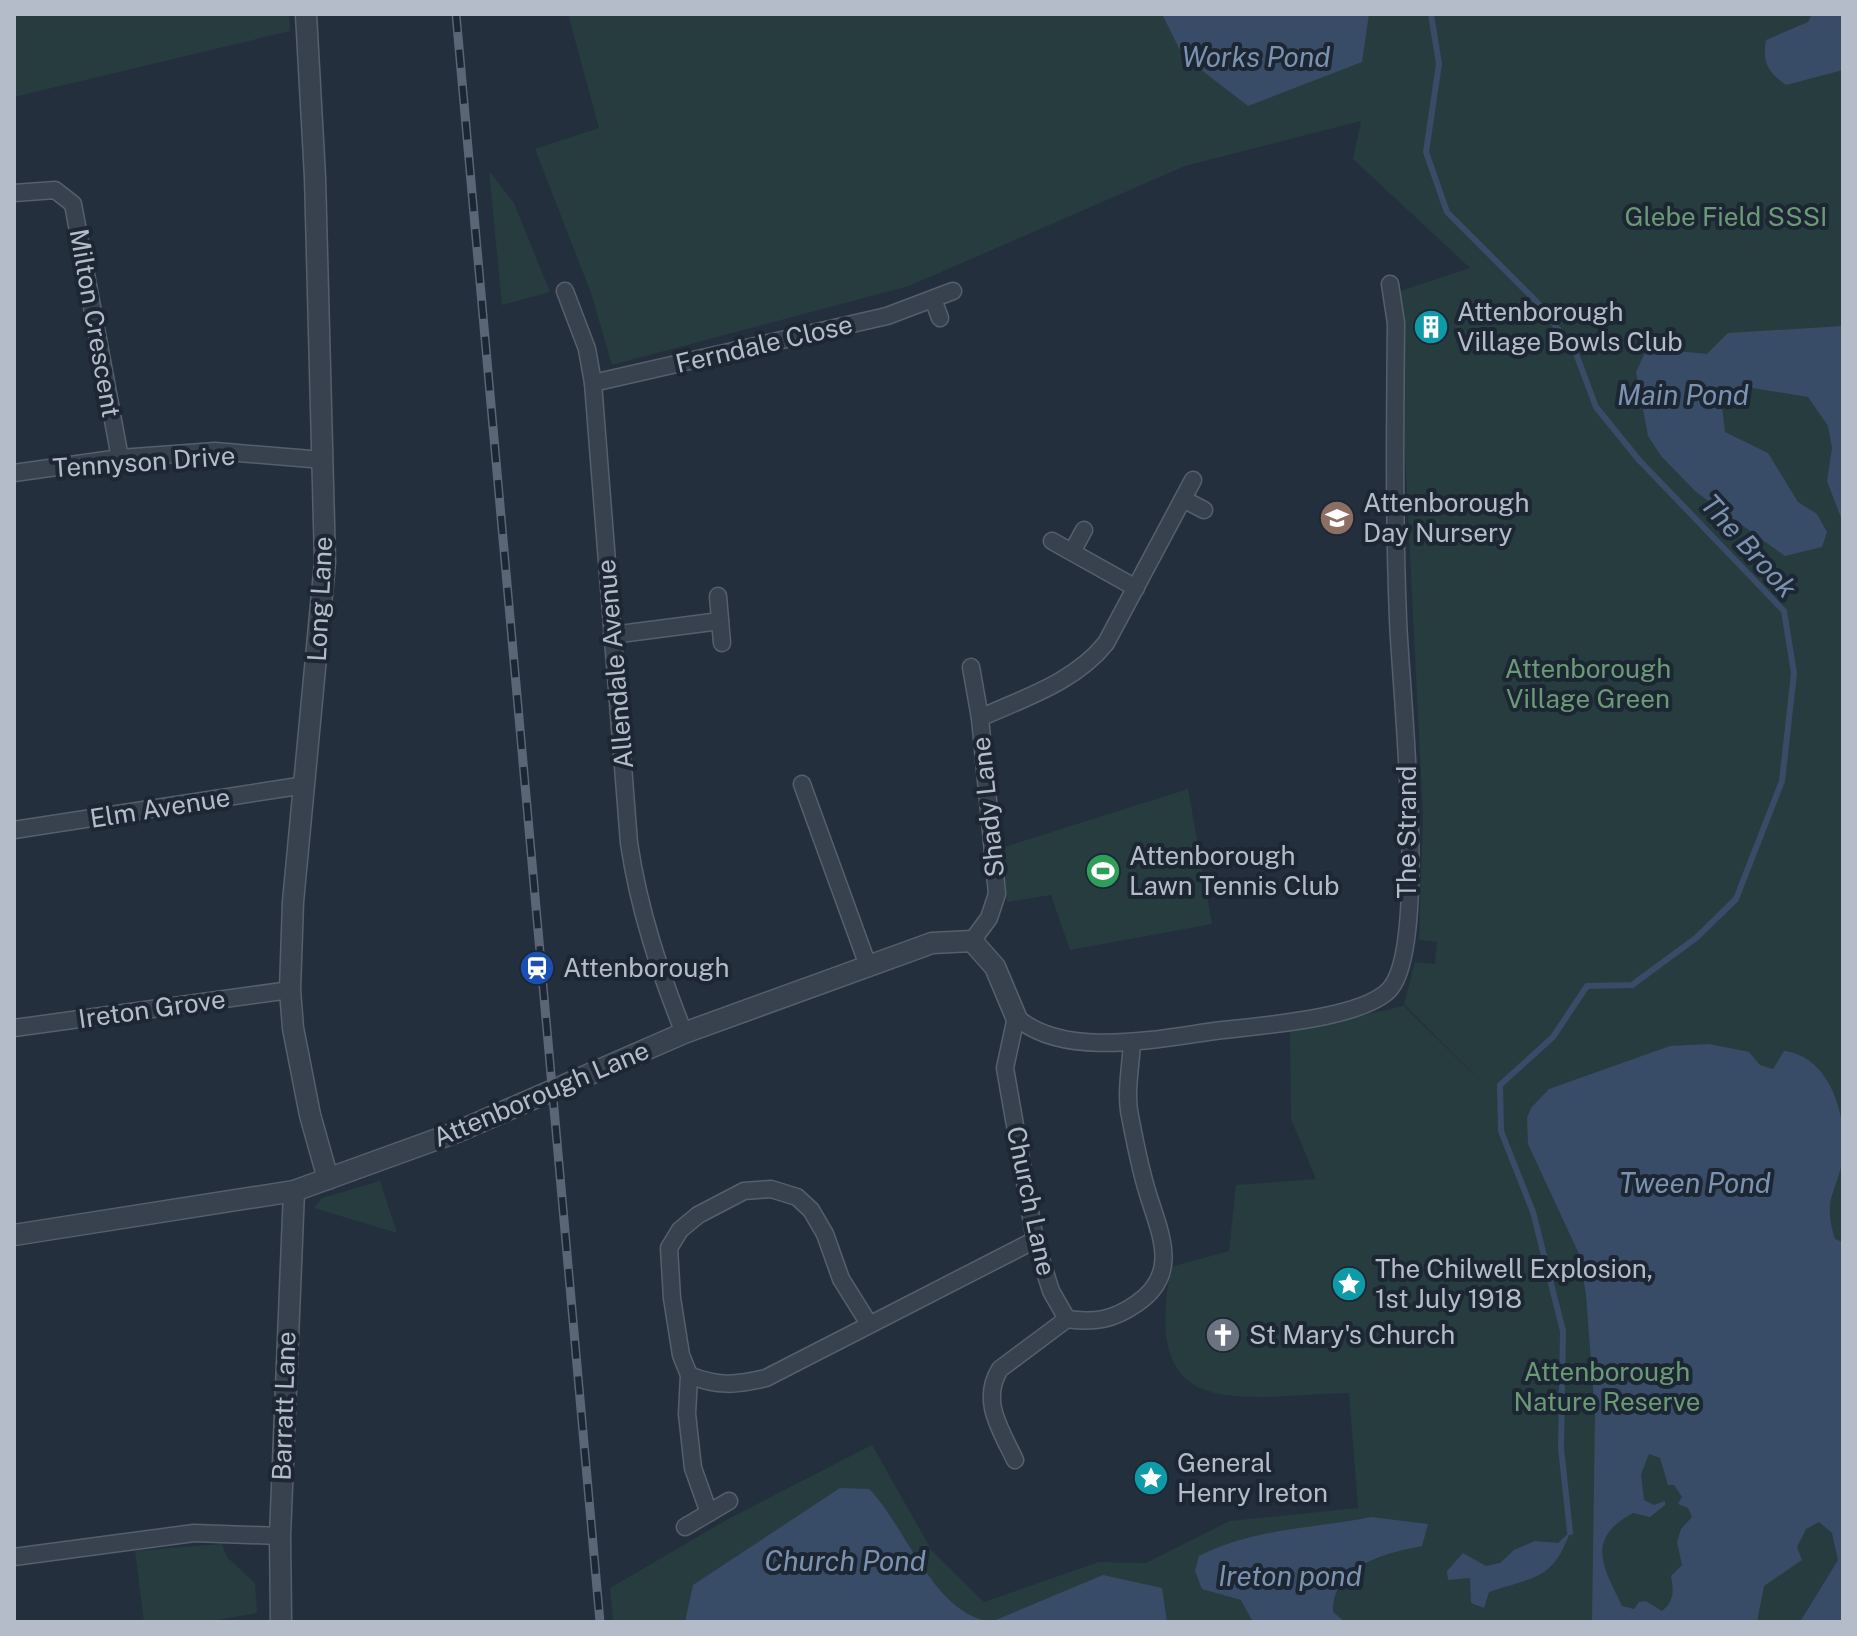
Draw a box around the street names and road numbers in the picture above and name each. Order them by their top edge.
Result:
street label: Milton Crescent [64,226,127,420]
street label: Ferndale Close [672,308,855,379]
street label: Tennyson Drive [52,440,236,483]
street label: Long Lane [301,536,338,662]
street label: Allendale Avenue [590,558,639,770]
street label: Shady Lane [965,735,1010,879]
street label: The Strand [1391,766,1422,898]
street label: Elm Avenue [88,781,232,834]
street label: Ireton Grove [76,983,227,1034]
street label: Attenborough Lane [428,1034,653,1153]
street label: Church Lane [1001,1123,1062,1278]
street label: Barratt Lane [265,1331,302,1481]

